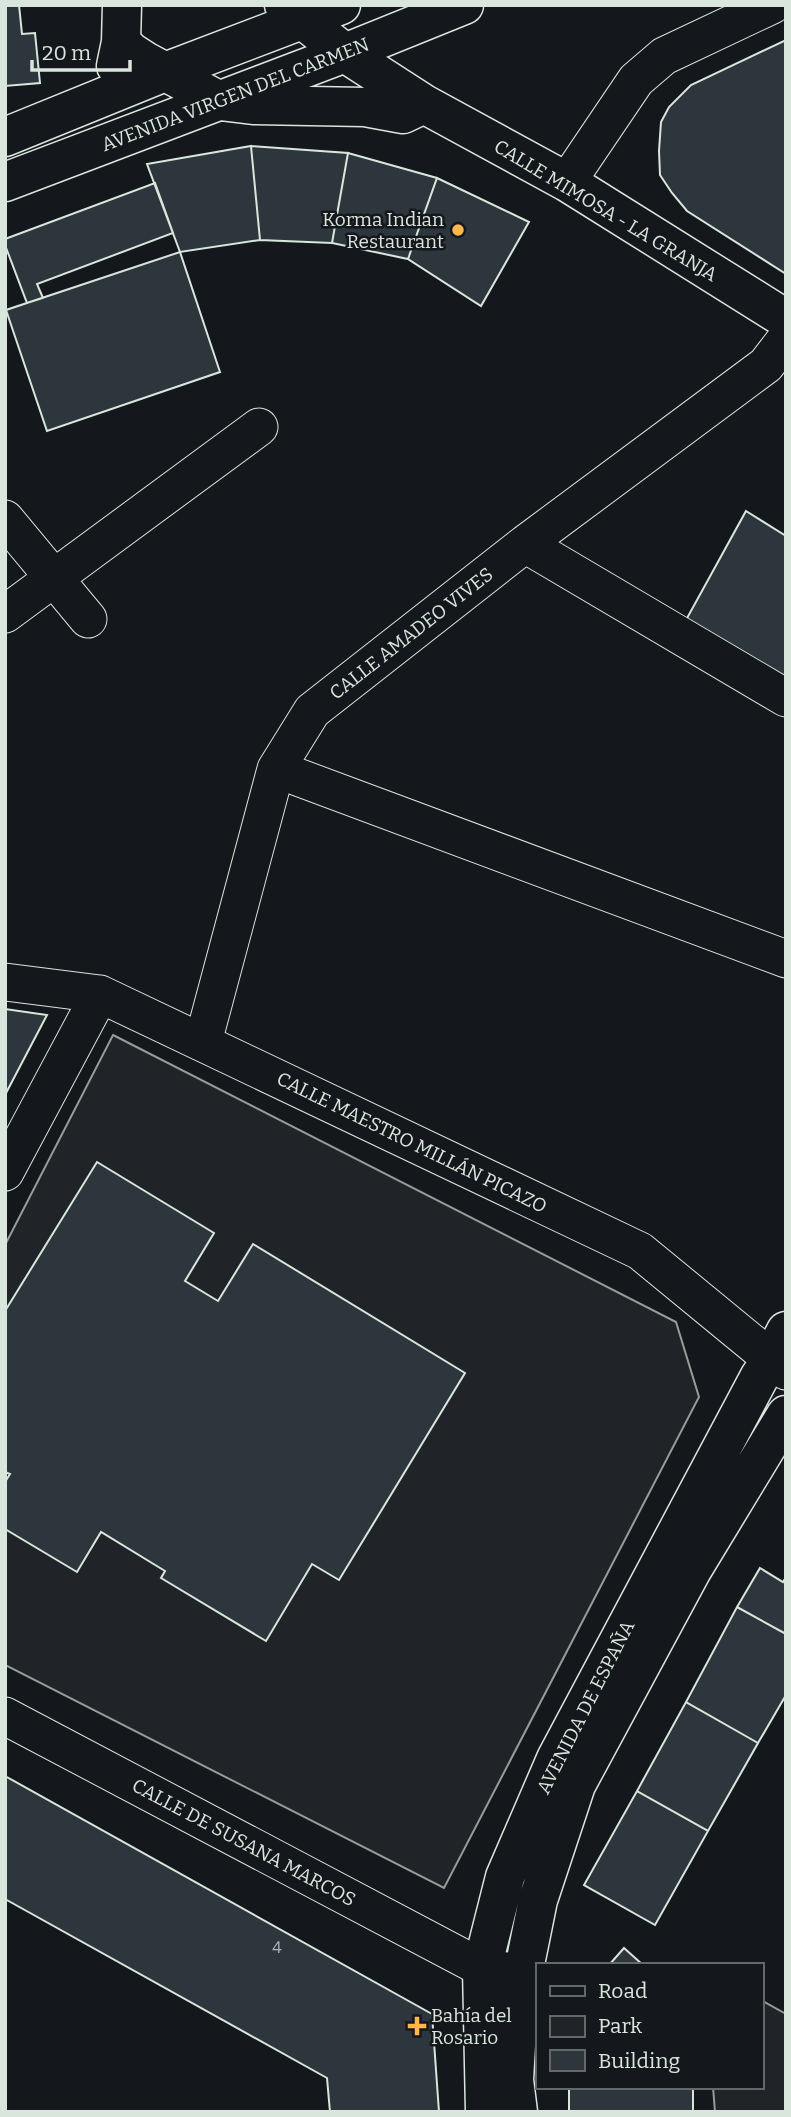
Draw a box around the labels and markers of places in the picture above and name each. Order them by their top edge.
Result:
place label: Korma Indian Restaurant [322,208,444,253]
marker: Korma Indian Restaurant [450,222,466,238]
place label: Bahía del Rosario [431,2004,512,2049]
marker: Bahía del Rosario [409,2018,425,2034]

